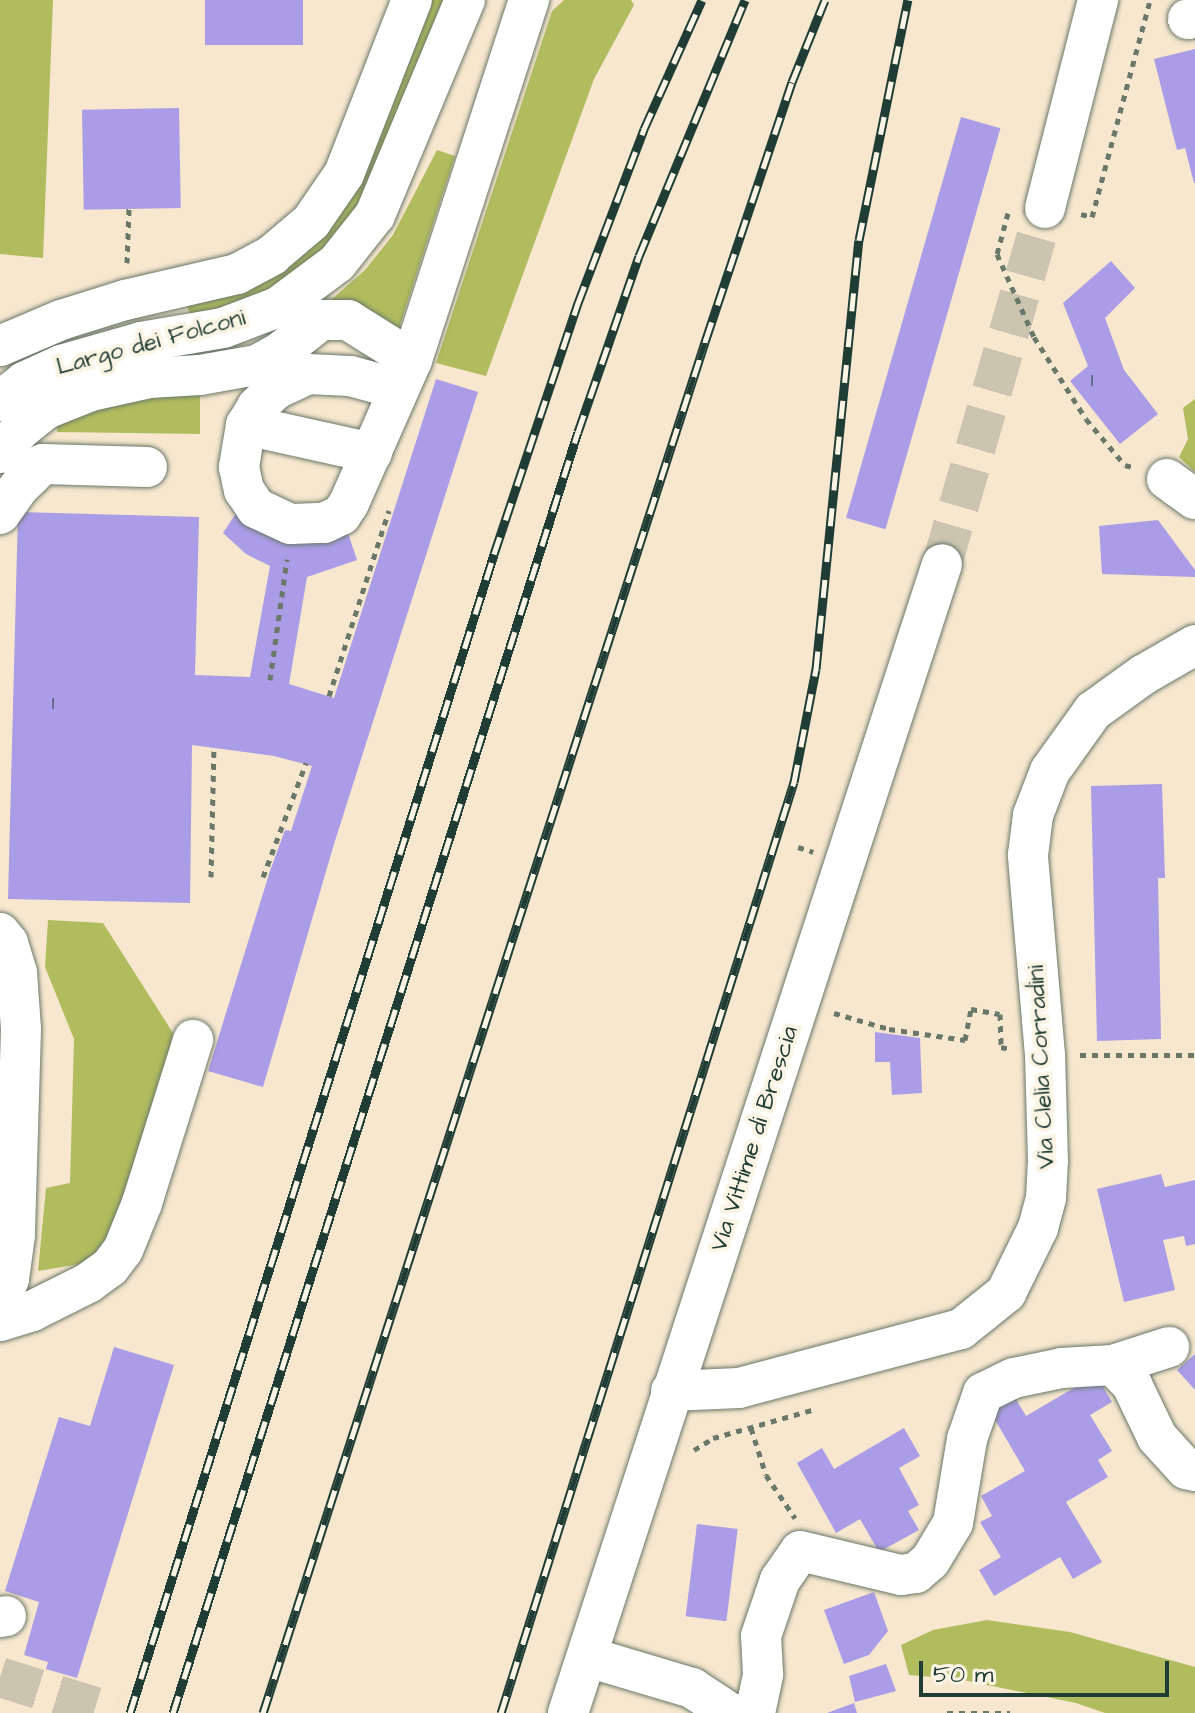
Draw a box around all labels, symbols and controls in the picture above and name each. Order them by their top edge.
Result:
street label: Largo dei Folconi [53,304,249,382]
house number: 1 [1091,368,1093,392]
house number: 1 [52,691,54,715]
street label: Via Clelia Corradini [1022,964,1062,1170]
street label: Via Vittime di Brescia [705,1023,805,1255]
scale bar [923,1645,1173,1695]
text: 50 m [933,1658,993,1692]

